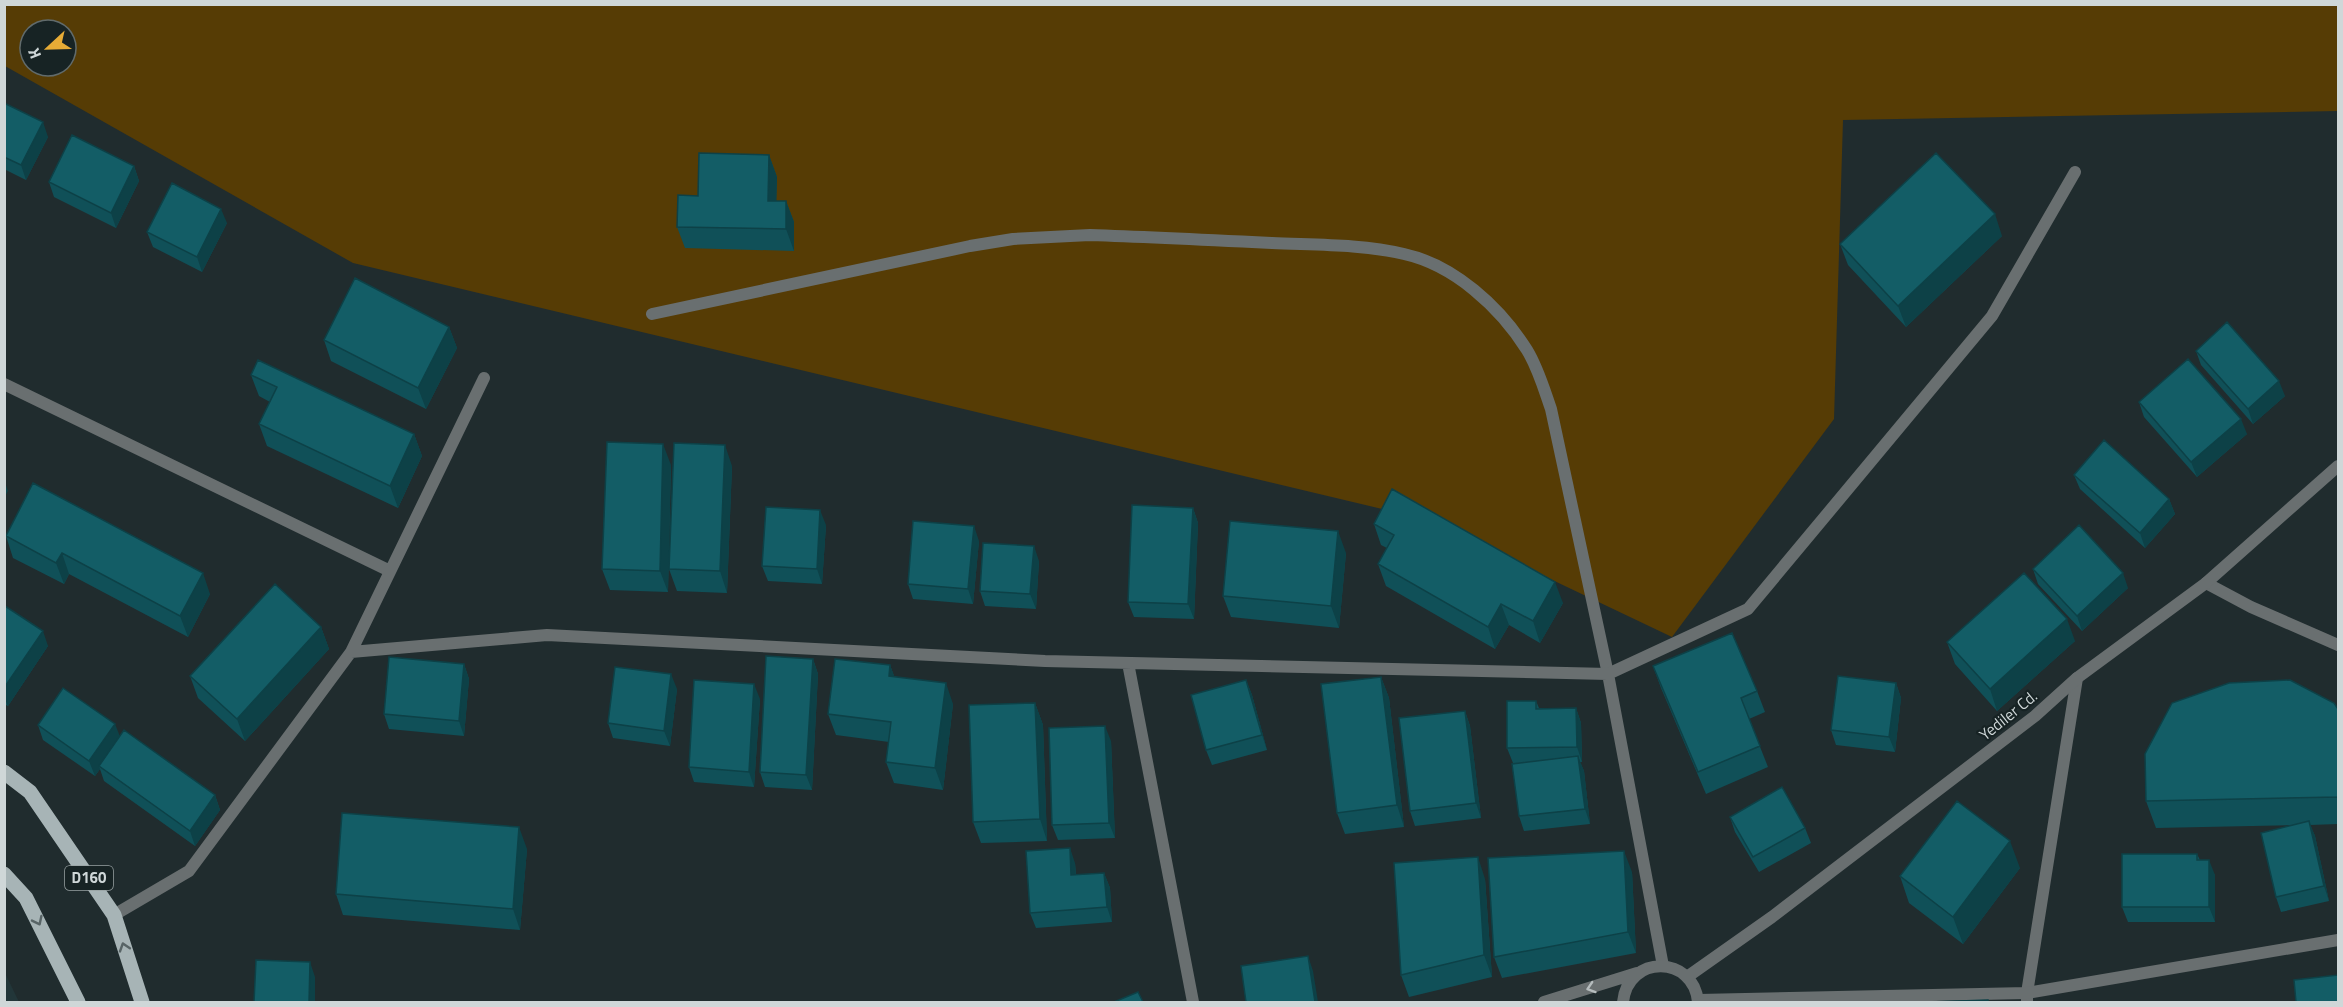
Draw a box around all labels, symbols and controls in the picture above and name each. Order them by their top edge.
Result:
north arrow [18,18,78,78]
text: K [21,44,47,63]
street label: Yediler Cd. [1974,684,2042,746]
road number: D160 [65,866,113,890]
one-way arrow [31,915,42,926]
one-way arrow [119,942,131,953]
one-way arrow [1586,980,1597,993]

